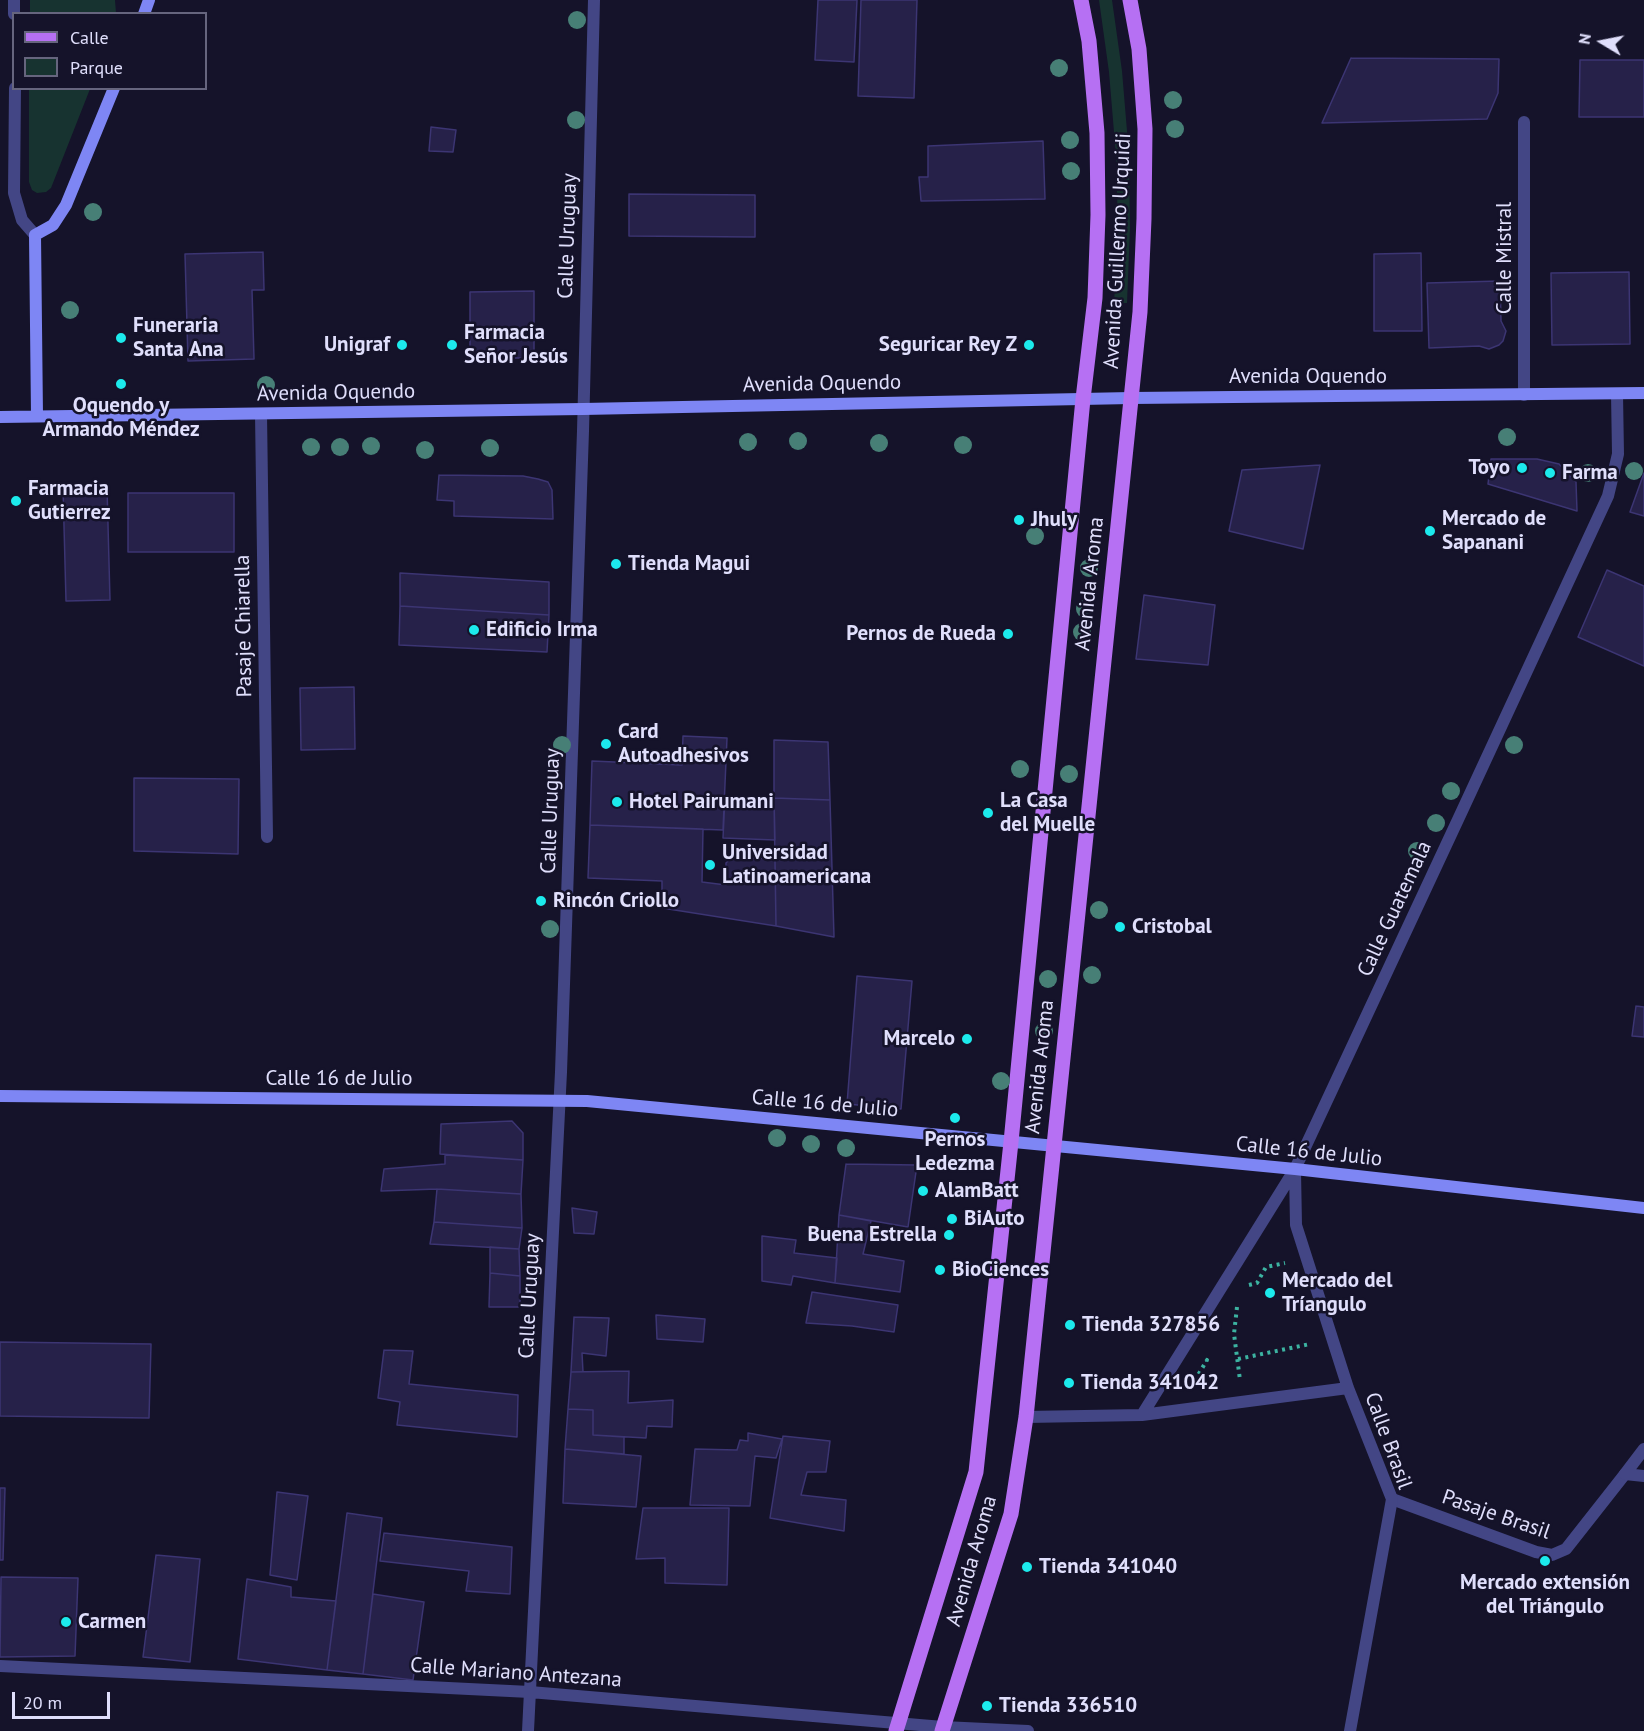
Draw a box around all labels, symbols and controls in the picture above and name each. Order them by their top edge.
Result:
legend [12,12,207,90]
north arrow [1572,12,1632,72]
text: Calle [70,26,109,49]
text: N [1574,32,1595,46]
text: Parque [70,56,123,79]
street label: Avenida Guillermo Urquidi [1099,132,1137,370]
street label: Calle Uruguay [553,173,583,299]
street label: Calle Mistral [1492,202,1518,314]
place label: Funeraria Santa Ana [133,313,224,363]
place label: Farmacia Señor Jesús [464,320,568,370]
marker: Funeraria Santa Ana [114,331,128,345]
place label: Unigraf [324,332,390,358]
place label: Seguricar Rey Z [879,332,1017,358]
marker: Unigraf [395,338,409,352]
marker: Farmacia Señor Jesús [445,338,459,352]
marker: Seguricar Rey Z [1022,338,1036,352]
street label: Avenida Oquendo [1229,364,1387,390]
street label: Avenida Oquendo [743,370,901,398]
marker: Oquendo y Armando Méndez [114,377,128,391]
street label: Avenida Oquendo [257,379,415,407]
place label: Oquendo y Armando Méndez [42,393,200,443]
place label: Toyo [1469,455,1510,481]
place label: Farma [1562,460,1618,486]
marker: Toyo [1515,461,1529,475]
marker: Farma [1543,466,1557,480]
place label: Farmacia Gutierrez [28,476,111,526]
marker: Farmacia Gutierrez [9,494,23,508]
place label: Mercado de Sapanani [1442,506,1546,556]
place label: Jhuly [1031,507,1077,533]
marker: Jhuly [1012,513,1026,527]
street label: Avenida Aroma [1070,516,1110,652]
marker: Mercado de Sapanani [1423,524,1437,538]
place label: Tienda Magui [628,551,750,577]
street label: Pasaje Chiarella [230,555,258,697]
marker: Tienda Magui [609,557,623,571]
place label: Edificio Irma [486,617,598,643]
place label: Pernos de Rueda [846,621,996,647]
marker: Edificio Irma [467,623,481,637]
marker: Pernos de Rueda [1001,627,1015,641]
place label: Card Autoadhesivos [618,719,749,769]
marker: Card Autoadhesivos [599,737,613,751]
street label: Calle Uruguay [536,748,566,874]
place label: La Casa del Muelle [1000,788,1095,838]
place label: Hotel Pairumani [629,789,774,815]
marker: Hotel Pairumani [610,795,624,809]
marker: La Casa del Muelle [981,806,995,820]
street label: Calle Guatemala [1353,837,1437,981]
place label: Universidad Latinoamericana [722,840,871,890]
marker: Universidad Latinoamericana [703,858,717,872]
place label: Rincón Criollo [553,888,679,914]
marker: Rincón Criollo [534,894,548,908]
place label: Cristobal [1132,914,1212,940]
marker: Cristobal [1113,920,1127,934]
street label: Avenida Aroma [1020,999,1060,1135]
place label: Marcelo [884,1026,955,1052]
marker: Marcelo [960,1032,974,1046]
street label: Calle 16 de Julio [265,1066,413,1092]
street label: Calle 16 de Julio [751,1085,899,1123]
marker: Pernos Ledezma [948,1111,962,1125]
place label: Pernos Ledezma [915,1127,995,1177]
street label: Calle 16 de Julio [1235,1132,1383,1172]
place label: AlamBatt [935,1178,1019,1204]
marker: AlamBatt [916,1184,930,1198]
place label: BiAuto [964,1206,1025,1232]
marker: BiAuto [945,1212,959,1226]
place label: Buena Estrella [807,1222,937,1248]
marker: Buena Estrella [942,1228,956,1242]
street label: Calle Uruguay [514,1233,546,1359]
place label: BioCiences [952,1257,1049,1283]
marker: BioCiences [933,1263,947,1277]
place label: Mercado del Tríangulo [1282,1268,1392,1318]
marker: Mercado del Tríangulo [1263,1286,1277,1300]
place label: Tienda 327856 [1082,1312,1220,1338]
marker: Tienda 327856 [1063,1318,1077,1332]
place label: Tienda 341042 [1081,1370,1219,1396]
marker: Tienda 341042 [1062,1376,1076,1390]
street label: Calle Brasil [1359,1389,1417,1493]
street label: Pasaje Brasil [1438,1485,1554,1545]
street label: Avenida Aroma [941,1493,1003,1629]
place label: Tienda 341040 [1039,1554,1177,1580]
marker: Mercado extensión del Triángulo [1538,1554,1552,1568]
marker: Tienda 341040 [1020,1560,1034,1574]
place label: Mercado extensión del Triángulo [1460,1570,1630,1620]
place label: Carmen [78,1609,146,1635]
marker: Carmen [59,1615,73,1629]
street label: Calle Mariano Antezana [409,1653,623,1693]
scale bar [15,1680,112,1718]
text: 20 m [23,1691,62,1714]
place label: Tienda 336510 [999,1693,1137,1719]
marker: Tienda 336510 [980,1699,994,1713]

